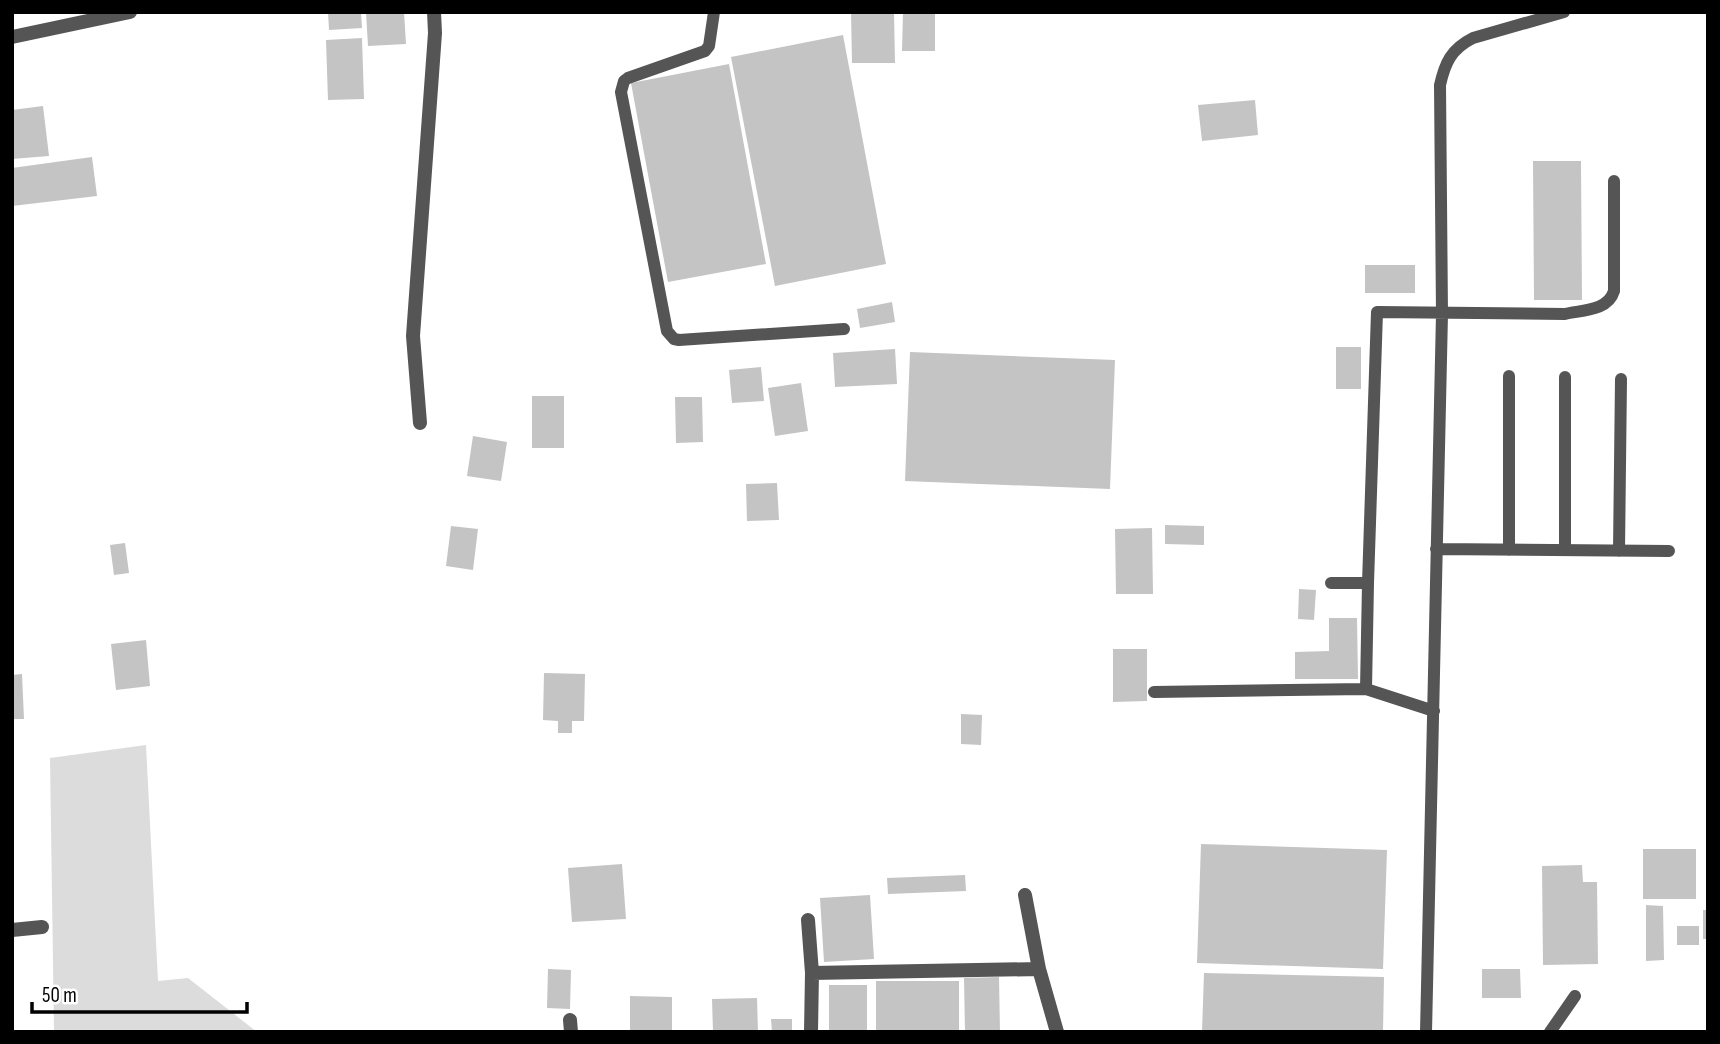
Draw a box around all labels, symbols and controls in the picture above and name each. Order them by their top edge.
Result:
scale bar [32,970,247,1014]
text: 50 m [42,983,77,1008]

